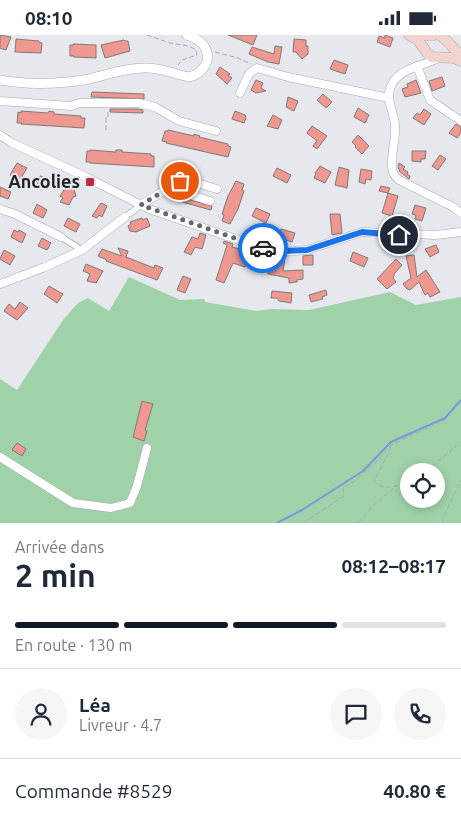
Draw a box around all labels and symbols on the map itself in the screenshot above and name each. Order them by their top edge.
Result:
pin [159,160,201,202]
place label: Ancolies [8,171,80,191]
marker: Ancolies [84,176,96,188]
pin [378,214,420,256]
courier [238,223,288,273]

